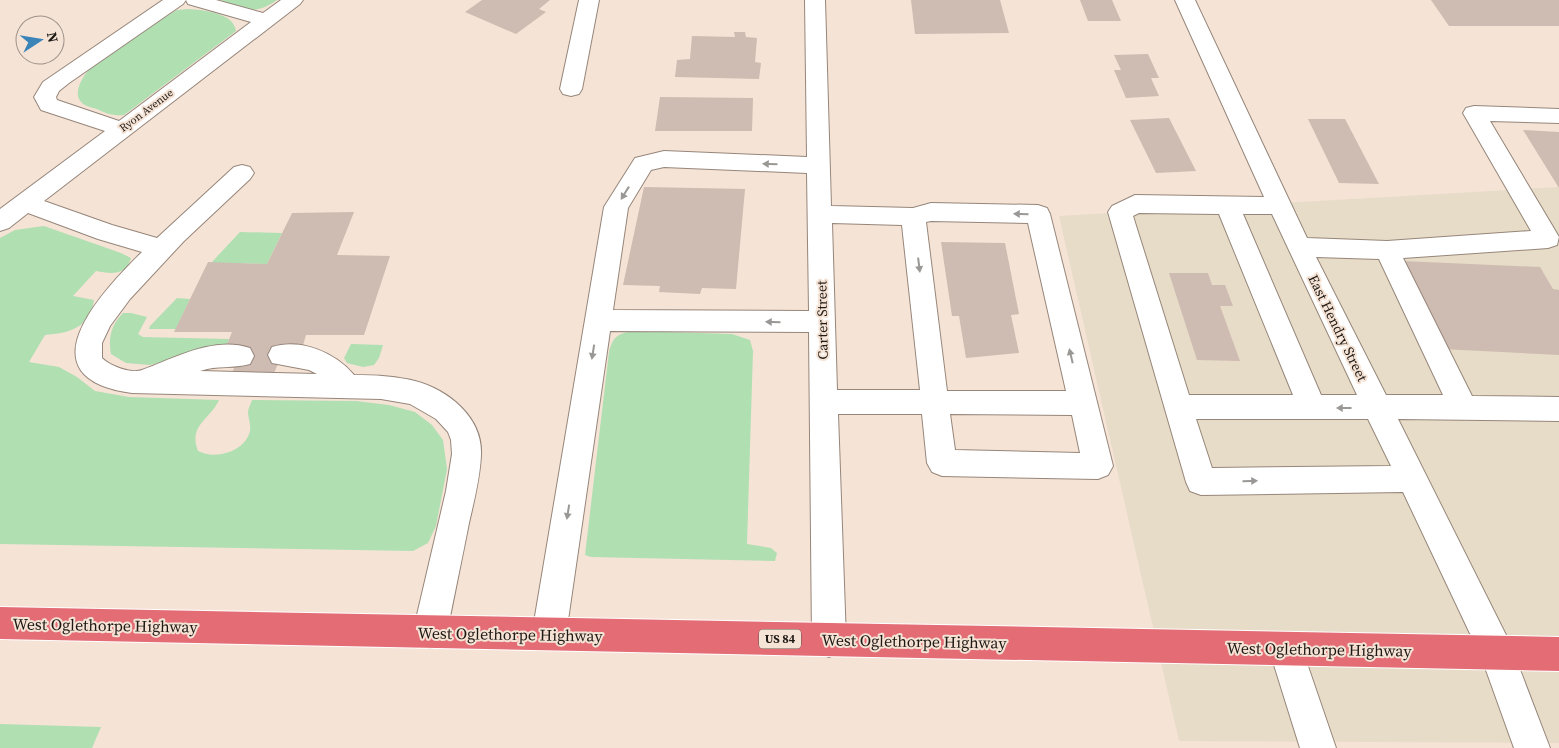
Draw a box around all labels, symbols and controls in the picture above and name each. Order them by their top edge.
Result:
north arrow [15,15,65,65]
text: N [42,30,64,44]
street label: Ryon Avenue [116,85,177,136]
one-way arrow [762,159,778,167]
one-way arrow [620,187,629,200]
one-way arrow [1013,210,1029,218]
one-way arrow [915,257,923,273]
street label: East Hendry Street [1303,271,1373,385]
street label: Carter Street [811,280,833,360]
one-way arrow [765,318,781,326]
one-way arrow [589,344,597,360]
one-way arrow [1067,348,1075,364]
one-way arrow [1336,404,1352,412]
one-way arrow [1242,477,1258,485]
one-way arrow [564,505,572,521]
street label: West Oglethorpe Highway [12,612,198,638]
street label: West Oglethorpe Highway [417,621,603,647]
street label: West Oglethorpe Highway [821,628,1007,654]
road number: US 84 [759,630,801,648]
street label: West Oglethorpe Highway [1226,636,1412,662]

